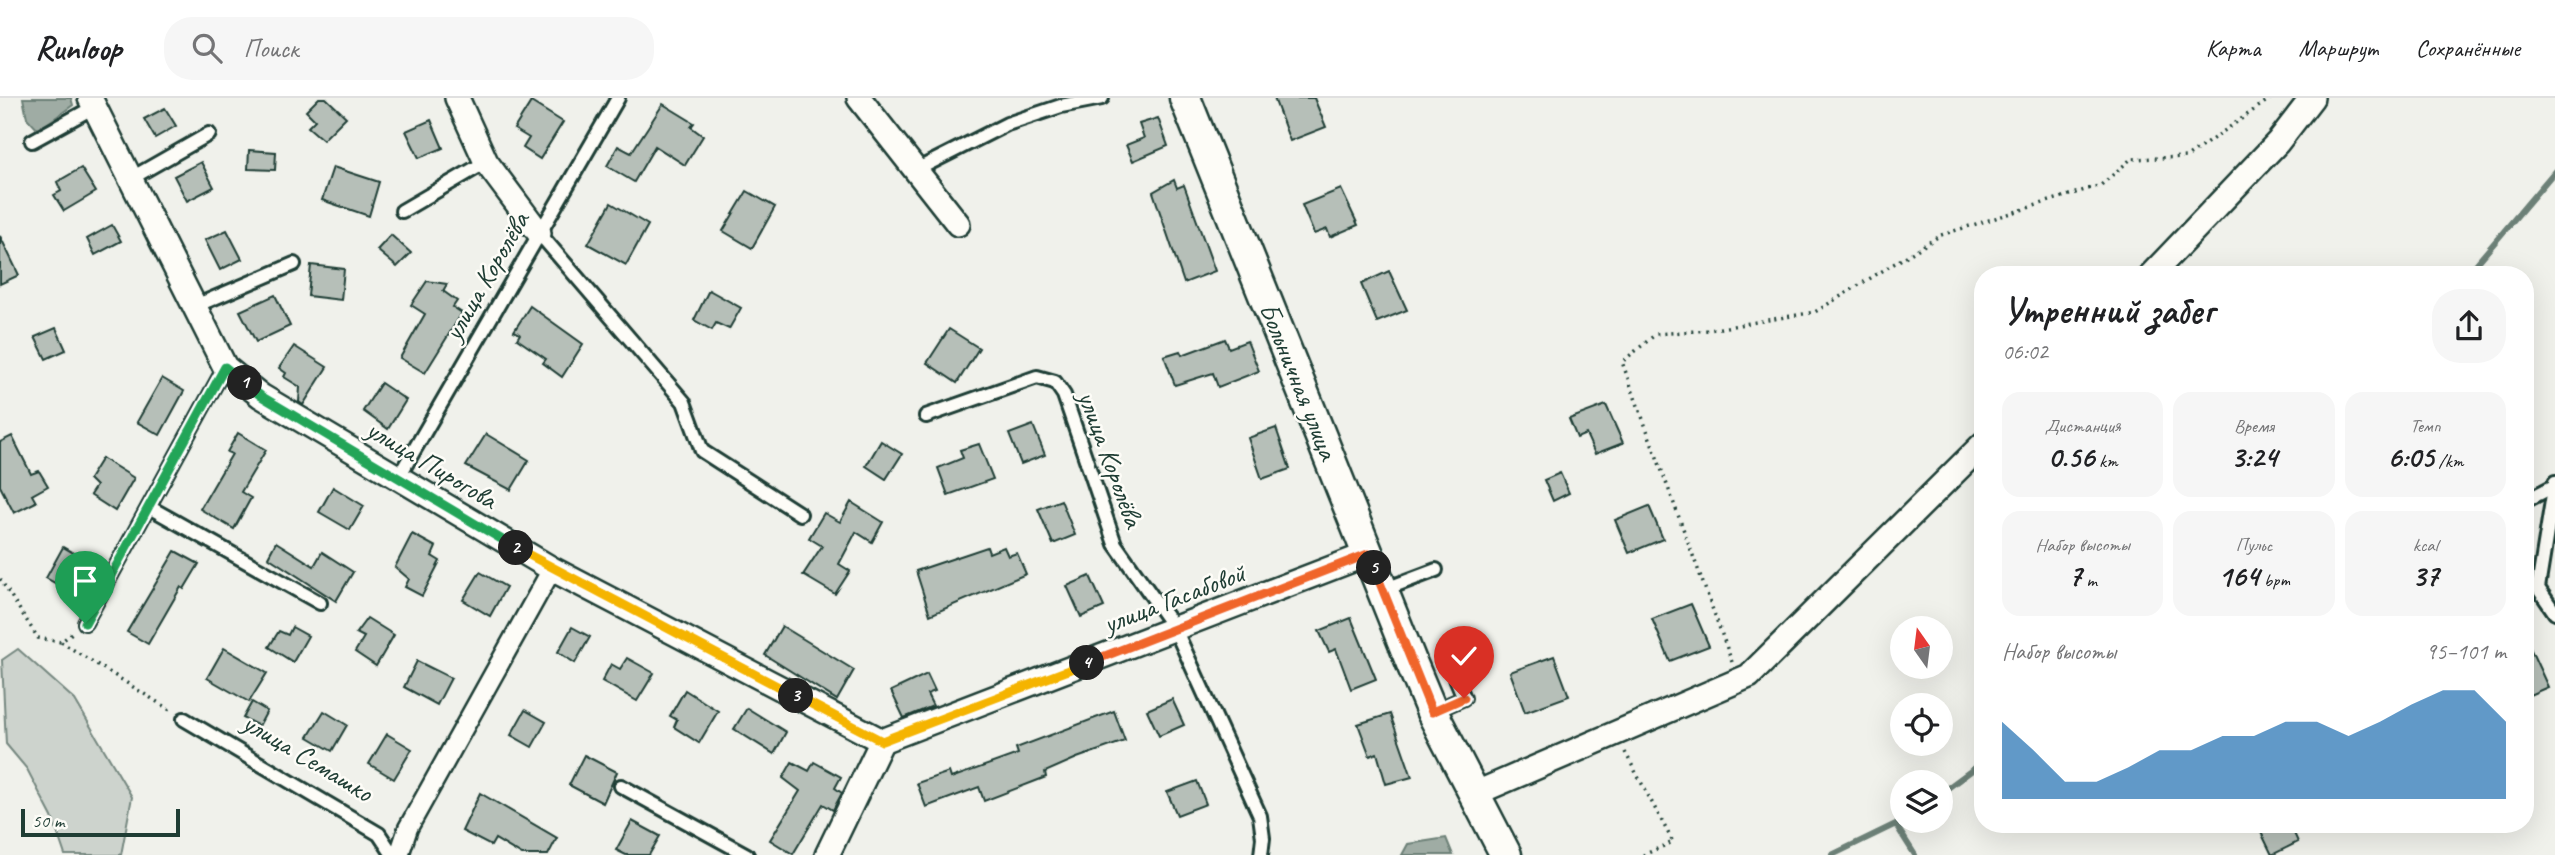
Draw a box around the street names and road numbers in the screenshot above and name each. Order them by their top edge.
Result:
street label: улица Королёва [434,204,538,348]
street label: Больничная улица [1252,297,1347,466]
street label: улица Королёва [1069,384,1152,534]
street label: улица Пирогова [359,410,505,518]
street label: улица Гасабовой [1096,554,1251,642]
street label: улица Семашко [235,703,381,811]

